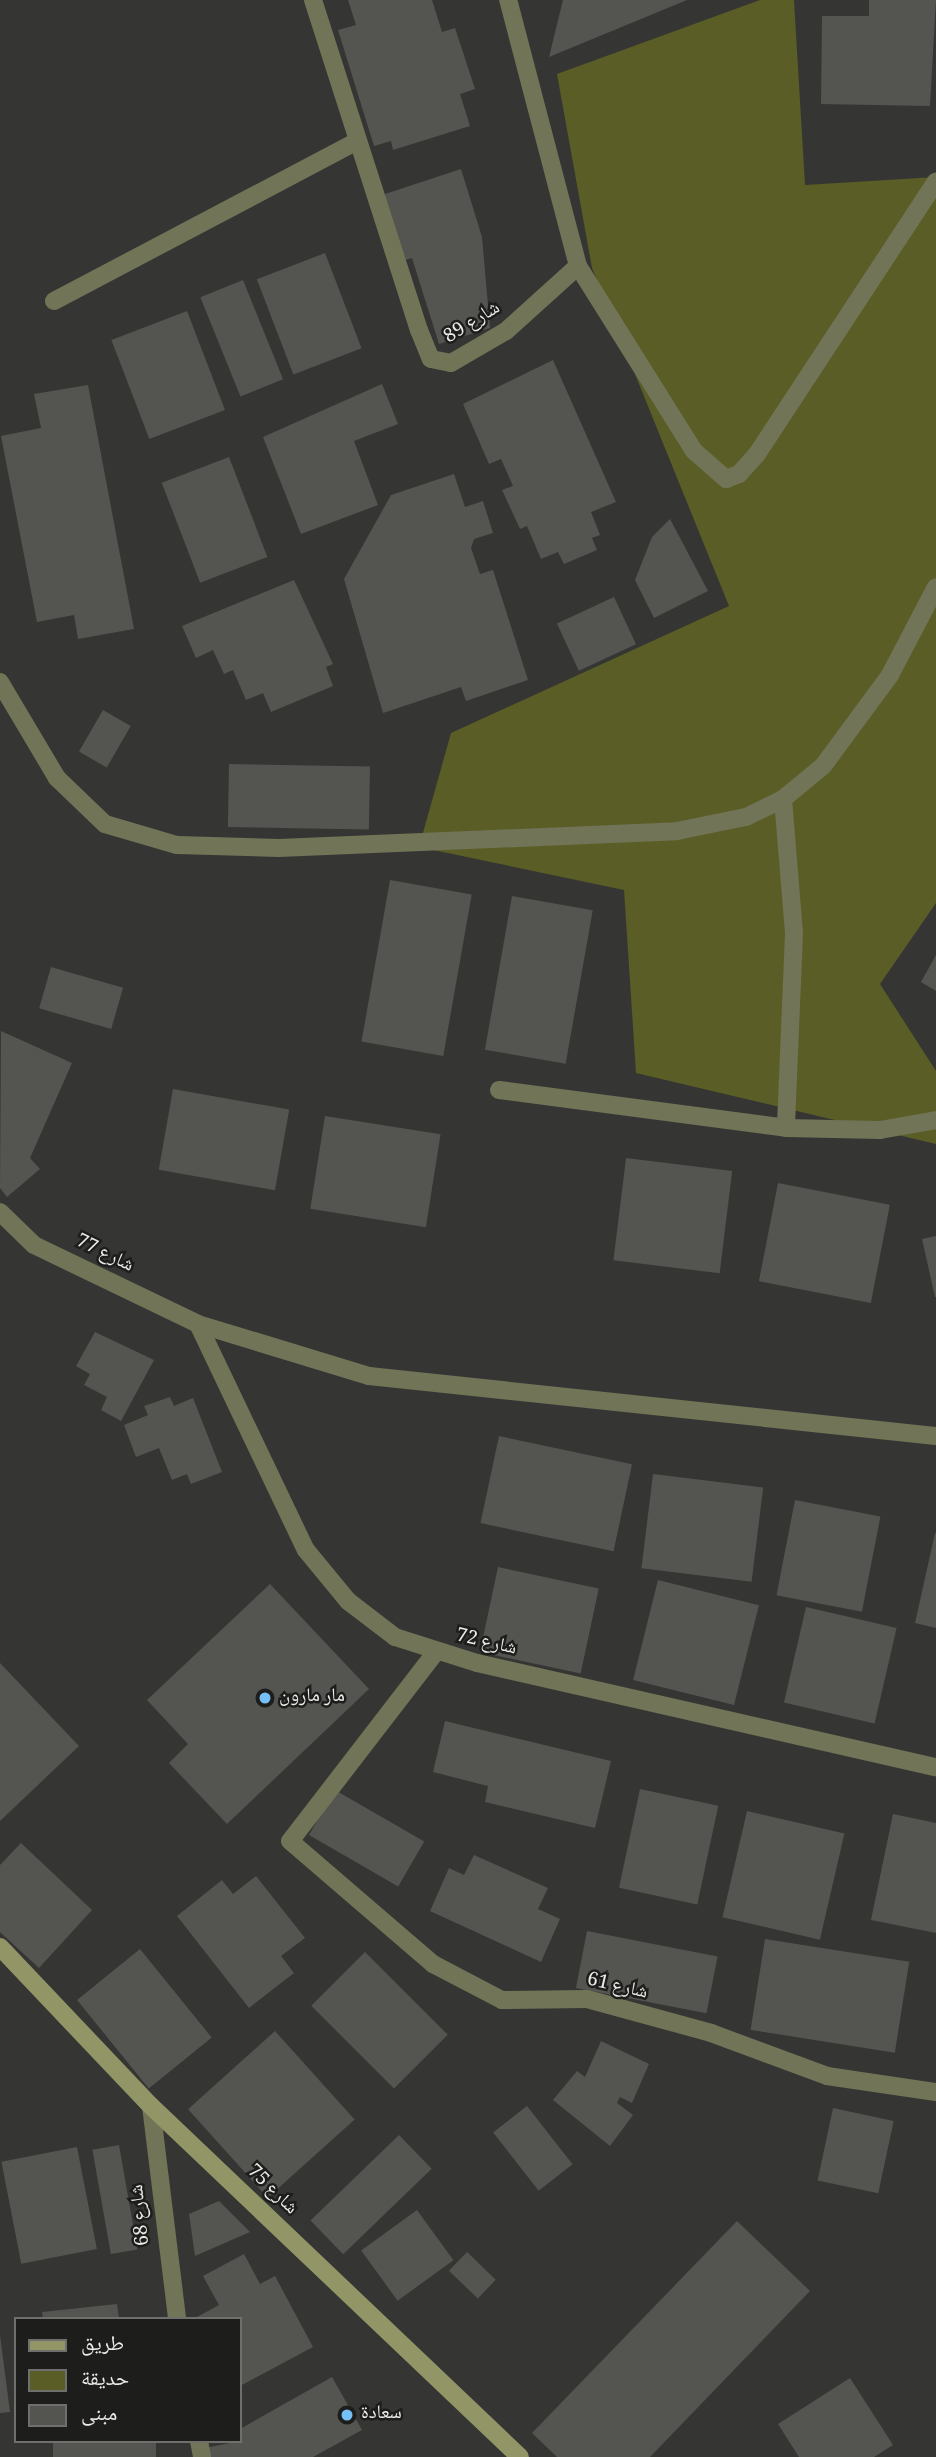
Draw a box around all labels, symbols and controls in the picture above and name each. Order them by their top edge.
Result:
street label: شارع 89 [441,298,505,350]
street label: شارع 77 [71,1231,137,1279]
street label: شارع 72 [453,1626,519,1662]
place label: مار مارون [279,1687,345,1709]
marker: مار مارون [257,1690,273,1706]
street label: شارع 61 [584,1970,650,2006]
street label: شارع 75 [241,2161,301,2221]
street label: شارع 68 [127,2183,157,2247]
legend [14,2317,242,2443]
text: طريق [81,2328,124,2363]
text: حديقة [81,2363,129,2398]
text: مبنى [81,2398,117,2433]
place label: سعادة [361,2404,402,2426]
marker: سعادة [339,2407,355,2423]

